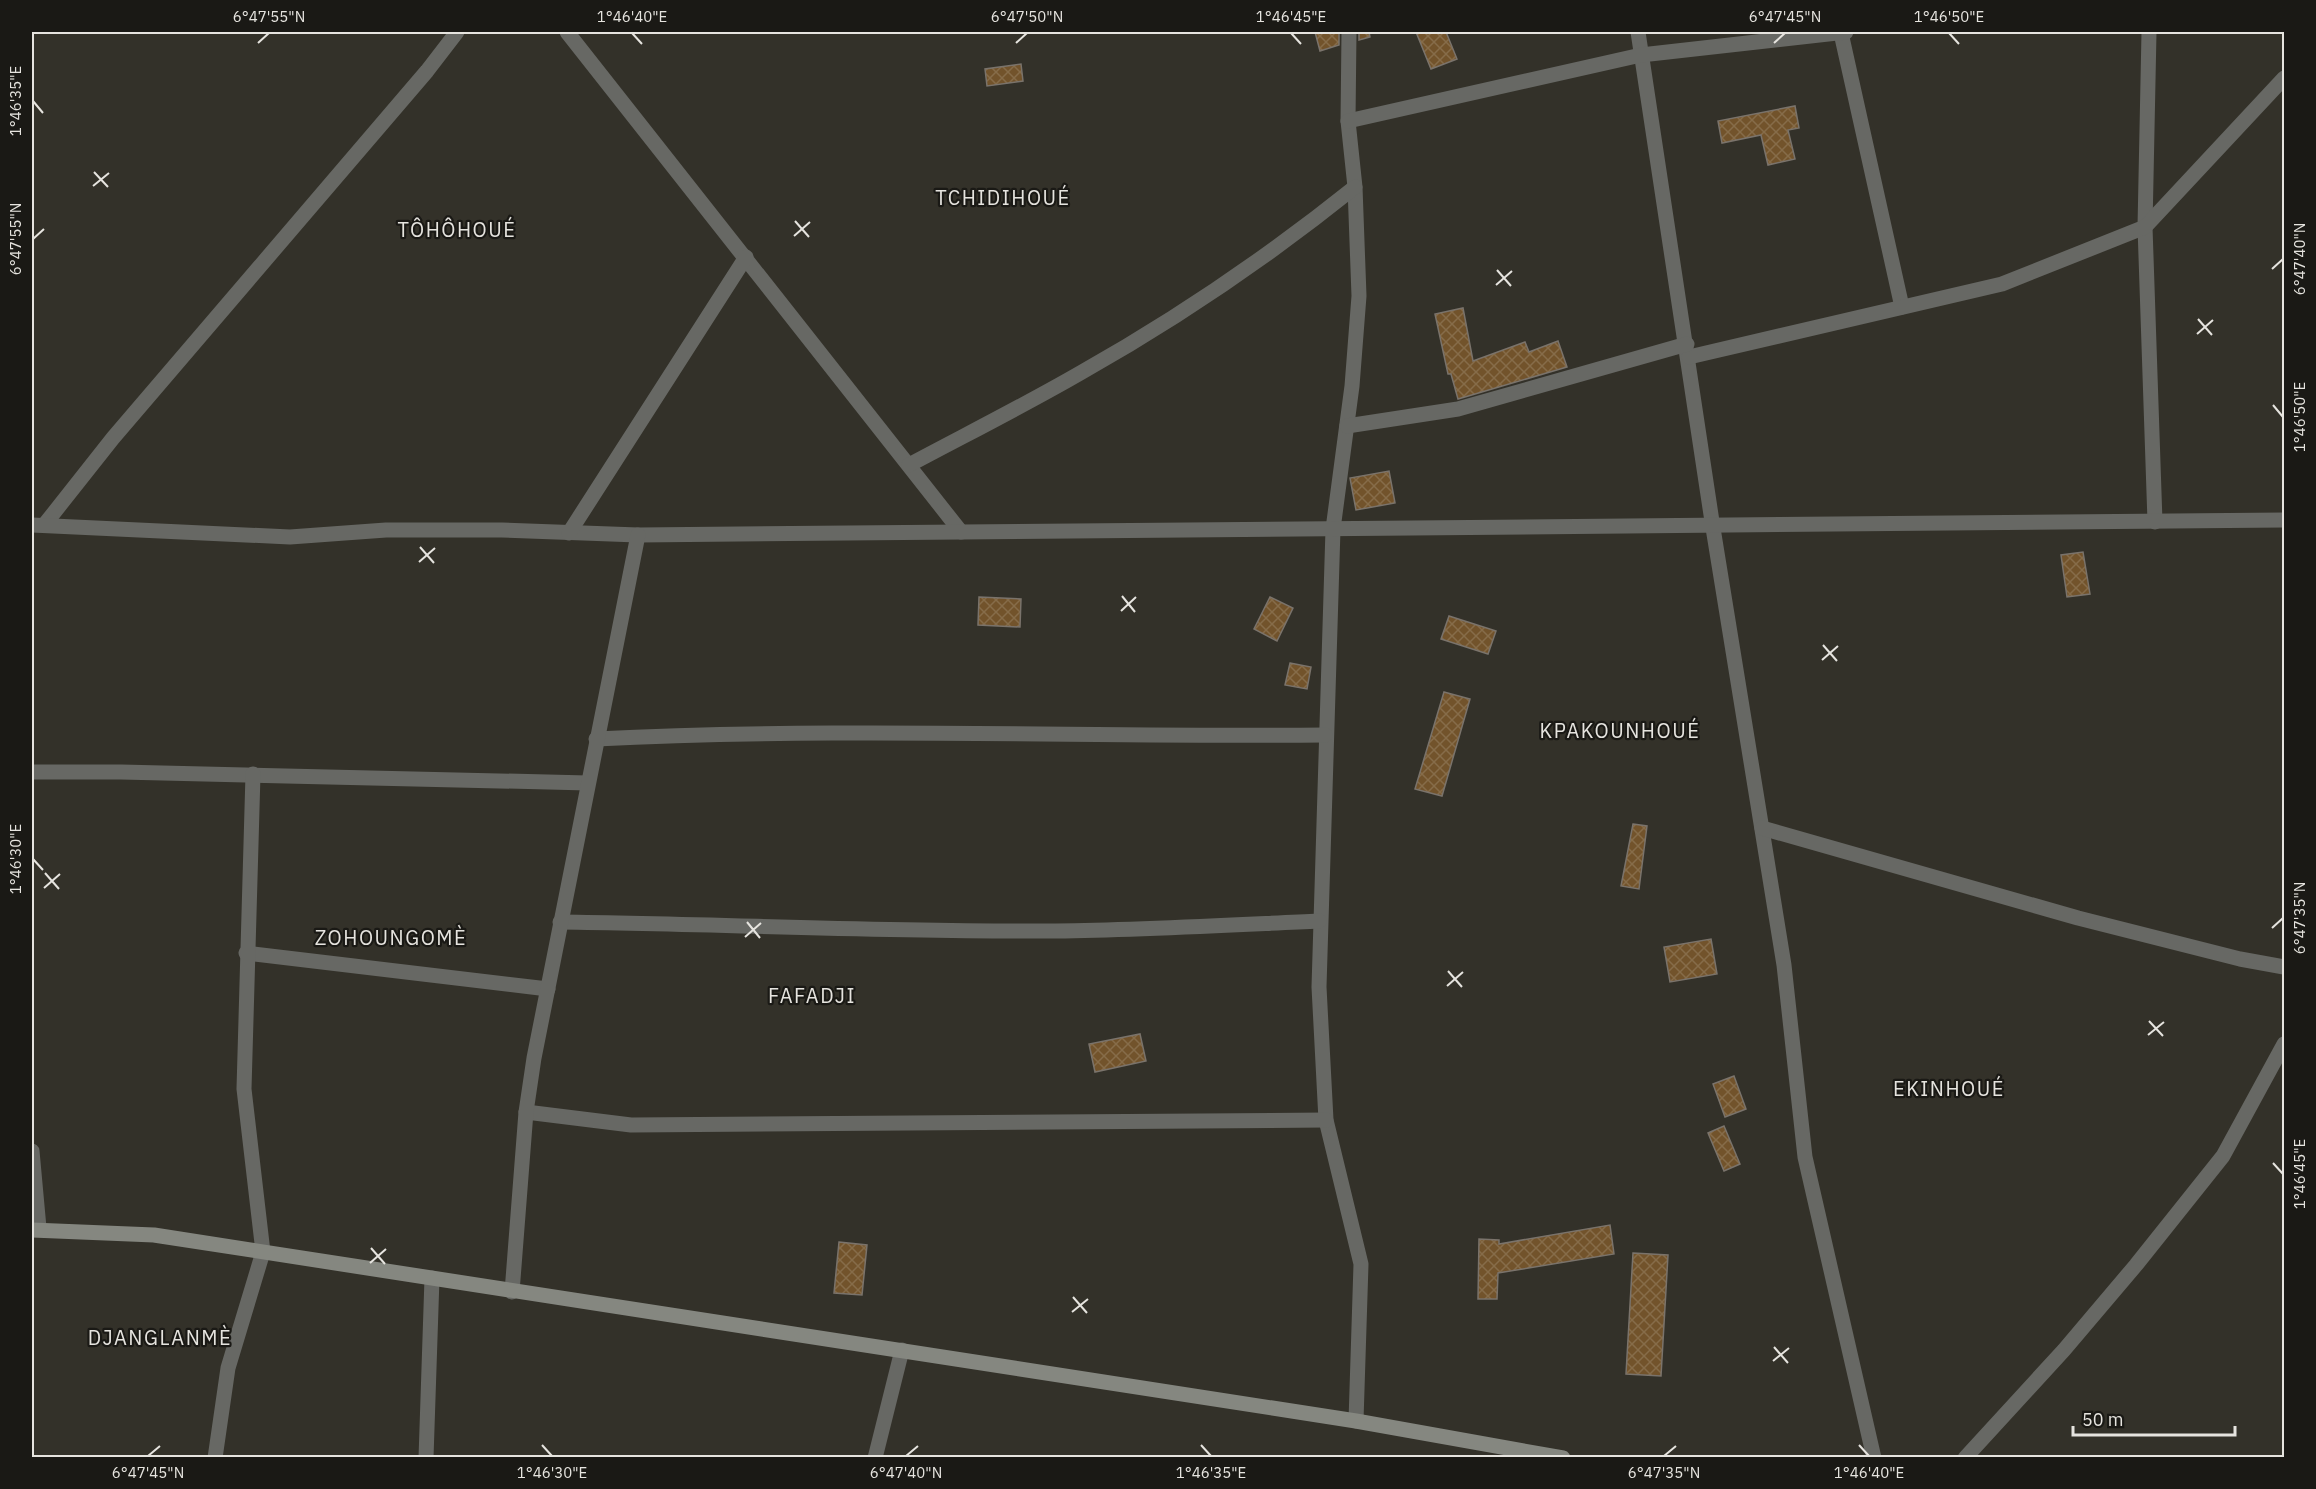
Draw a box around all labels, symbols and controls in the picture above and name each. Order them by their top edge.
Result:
text: 6°47'55"N [233,7,305,26]
text: 1°46'40"E [597,7,667,26]
text: 6°47'50"N [991,7,1063,26]
text: 1°46'45"E [1256,7,1326,26]
text: 6°47'45"N [1749,7,1821,26]
text: 1°46'50"E [1914,7,1984,26]
text: 1°46'35"E [6,66,25,136]
district label: TCHIDIHOUÉ [935,184,1071,211]
text: 6°47'55"N [6,203,25,275]
district label: TÔHÔHOUÉ [397,216,517,243]
text: 6°47'40"N [2290,223,2309,295]
text: 1°46'50"E [2290,382,2309,452]
district label: KPAKOUNHOUÉ [1540,717,1700,744]
text: 1°46'30"E [6,824,25,894]
text: 6°47'35"N [2290,882,2309,954]
district label: ZOHOUNGOMÈ [315,924,467,951]
district label: FAFADJI [768,982,856,1009]
district label: EKINHOUÉ [1893,1075,2005,1102]
text: 1°46'45"E [2290,1139,2309,1209]
district label: DJANGLANMÈ [88,1324,232,1351]
scale bar [2073,1399,2235,1437]
text: 50 m [2082,1408,2124,1431]
text: 6°47'45"N [112,1463,184,1482]
text: 1°46'30"E [517,1463,587,1482]
text: 6°47'40"N [870,1463,942,1482]
text: 1°46'35"E [1176,1463,1246,1482]
text: 6°47'35"N [1628,1463,1700,1482]
text: 1°46'40"E [1834,1463,1904,1482]

